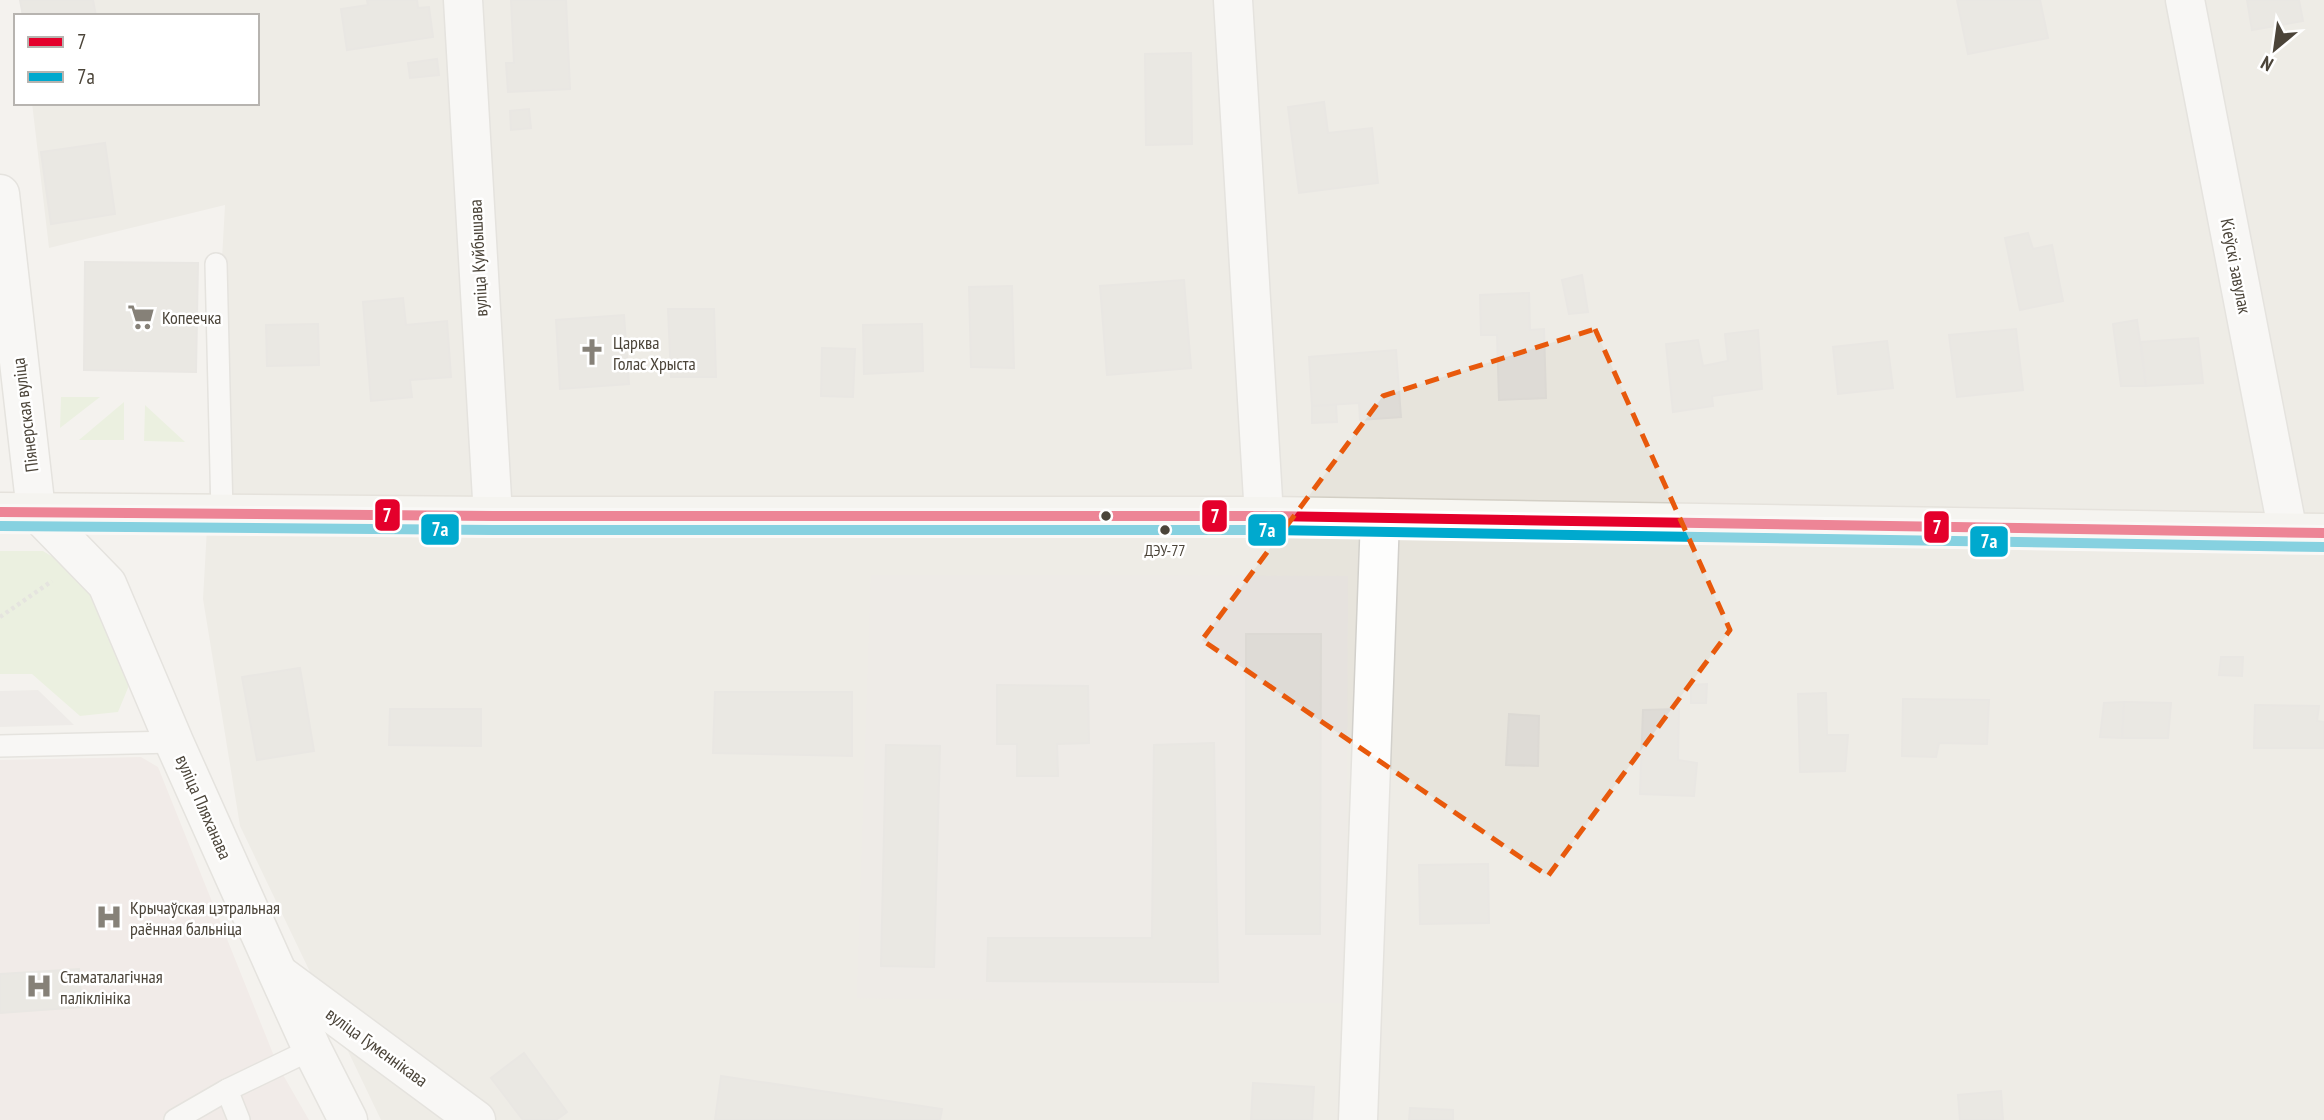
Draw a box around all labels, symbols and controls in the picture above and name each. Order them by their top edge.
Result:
legend [14,14,259,105]
north arrow [2240,14,2310,84]
text: 7 [77,28,86,55]
text: N [2256,51,2277,77]
text: 7а [77,63,95,90]
street label: вуліца Куйбышава [463,199,493,317]
street label: Кіеўскі завулак [2216,216,2257,316]
supermarket icon: Копеечка [126,302,156,332]
place label: Копеечка [162,306,222,329]
place label: Царква Голас Хрыста [613,331,696,375]
church icon: Царква Голас Хрыста [577,337,607,367]
street label: Піянерская вуліца [7,357,43,473]
line badge: 7 [374,498,401,532]
line badge: 7 [1201,499,1228,533]
text: 7 [382,503,392,527]
text: 7 [1210,504,1220,528]
unlabelled marker [1099,509,1113,523]
line badge: 7 [1923,510,1950,544]
line badge: 7а [420,513,460,546]
line badge: 7а [1247,513,1287,547]
text: 7 [1932,515,1942,539]
text: 7а [432,517,449,541]
text: 7а [1259,518,1276,542]
marker: ДЭУ-77 [1158,523,1172,537]
line badge: 7а [1969,525,2009,558]
text: 7а [1981,529,1998,553]
place label: ДЭУ-77 [1144,540,1186,560]
street label: вуліца Пляханава [171,751,237,863]
place label: Крычаўская цэтральная раённая бальніца [130,896,280,940]
hospital icon: Крычаўская цэтральная раённая бальніца [94,902,124,932]
place label: Стаматалагічная паліклініка [60,965,163,1009]
hospital icon: Стаматалагічная паліклініка [24,971,54,1001]
street label: вуліца Гуменнікава [321,1002,433,1092]

